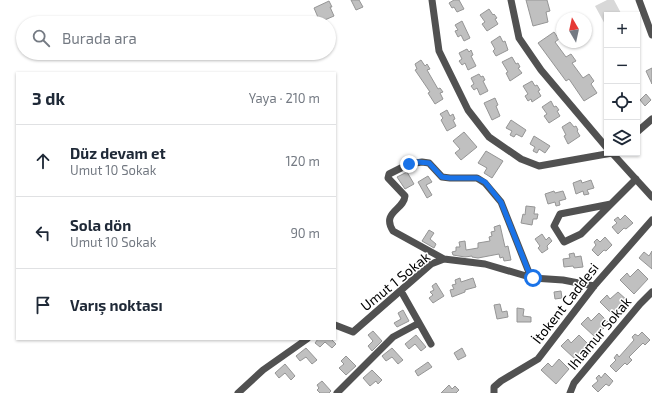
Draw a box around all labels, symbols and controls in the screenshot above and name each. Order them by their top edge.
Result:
north arrow [556,12,592,48]
map controls [604,12,640,156]
button: + [604,12,640,48]
search box [16,16,336,60]
icon: search [30,27,52,49]
text: Burada ara [62,29,137,47]
button: − [604,48,640,84]
button: locate [604,84,640,120]
text: 3 dk [32,88,65,108]
text: Yaya · 210 m [249,90,320,106]
button: layers [604,120,640,156]
text: Düz devam et [70,144,166,162]
icon: ahead [32,150,54,172]
text: 120 m [285,153,320,169]
route end [400,155,418,173]
text: Umut 10 Sokak [70,162,156,178]
text: Sola dön [70,216,131,234]
icon: left [32,222,54,244]
text: 90 m [290,225,320,241]
text: Umut 10 Sokak [70,234,156,250]
street label: Umut 1 Sokak [357,248,433,314]
street label: İtokent Caddesi [528,259,602,347]
route start [524,269,542,287]
street label: Ihlamur Sokak [564,293,634,373]
icon: arrive [32,294,54,316]
text: Varış noktası [70,296,163,314]

